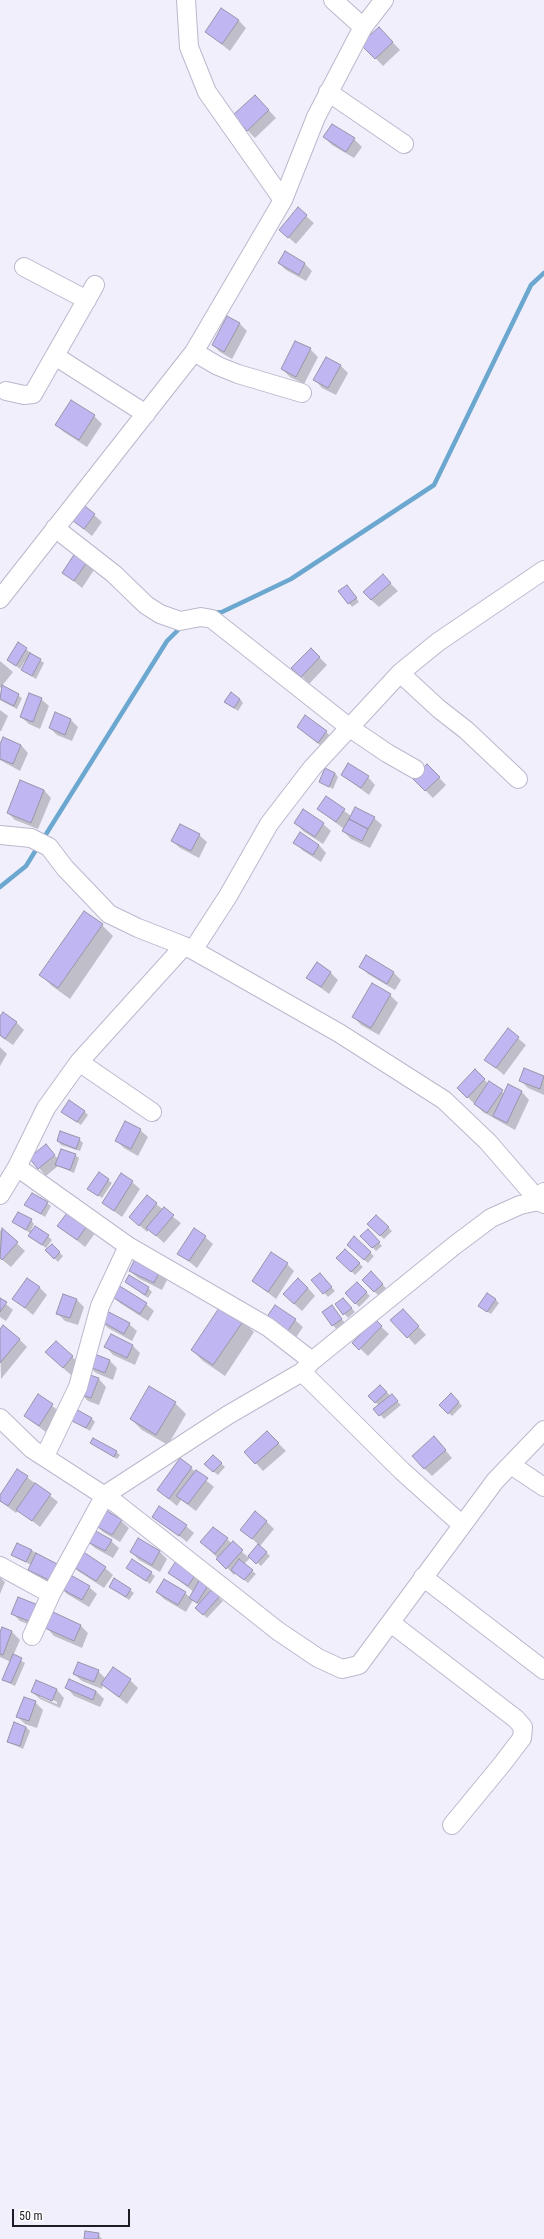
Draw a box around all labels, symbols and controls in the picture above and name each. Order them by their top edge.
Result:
scale bar [14,2201,132,2227]
text: 50 m [19,2209,43,2223]

